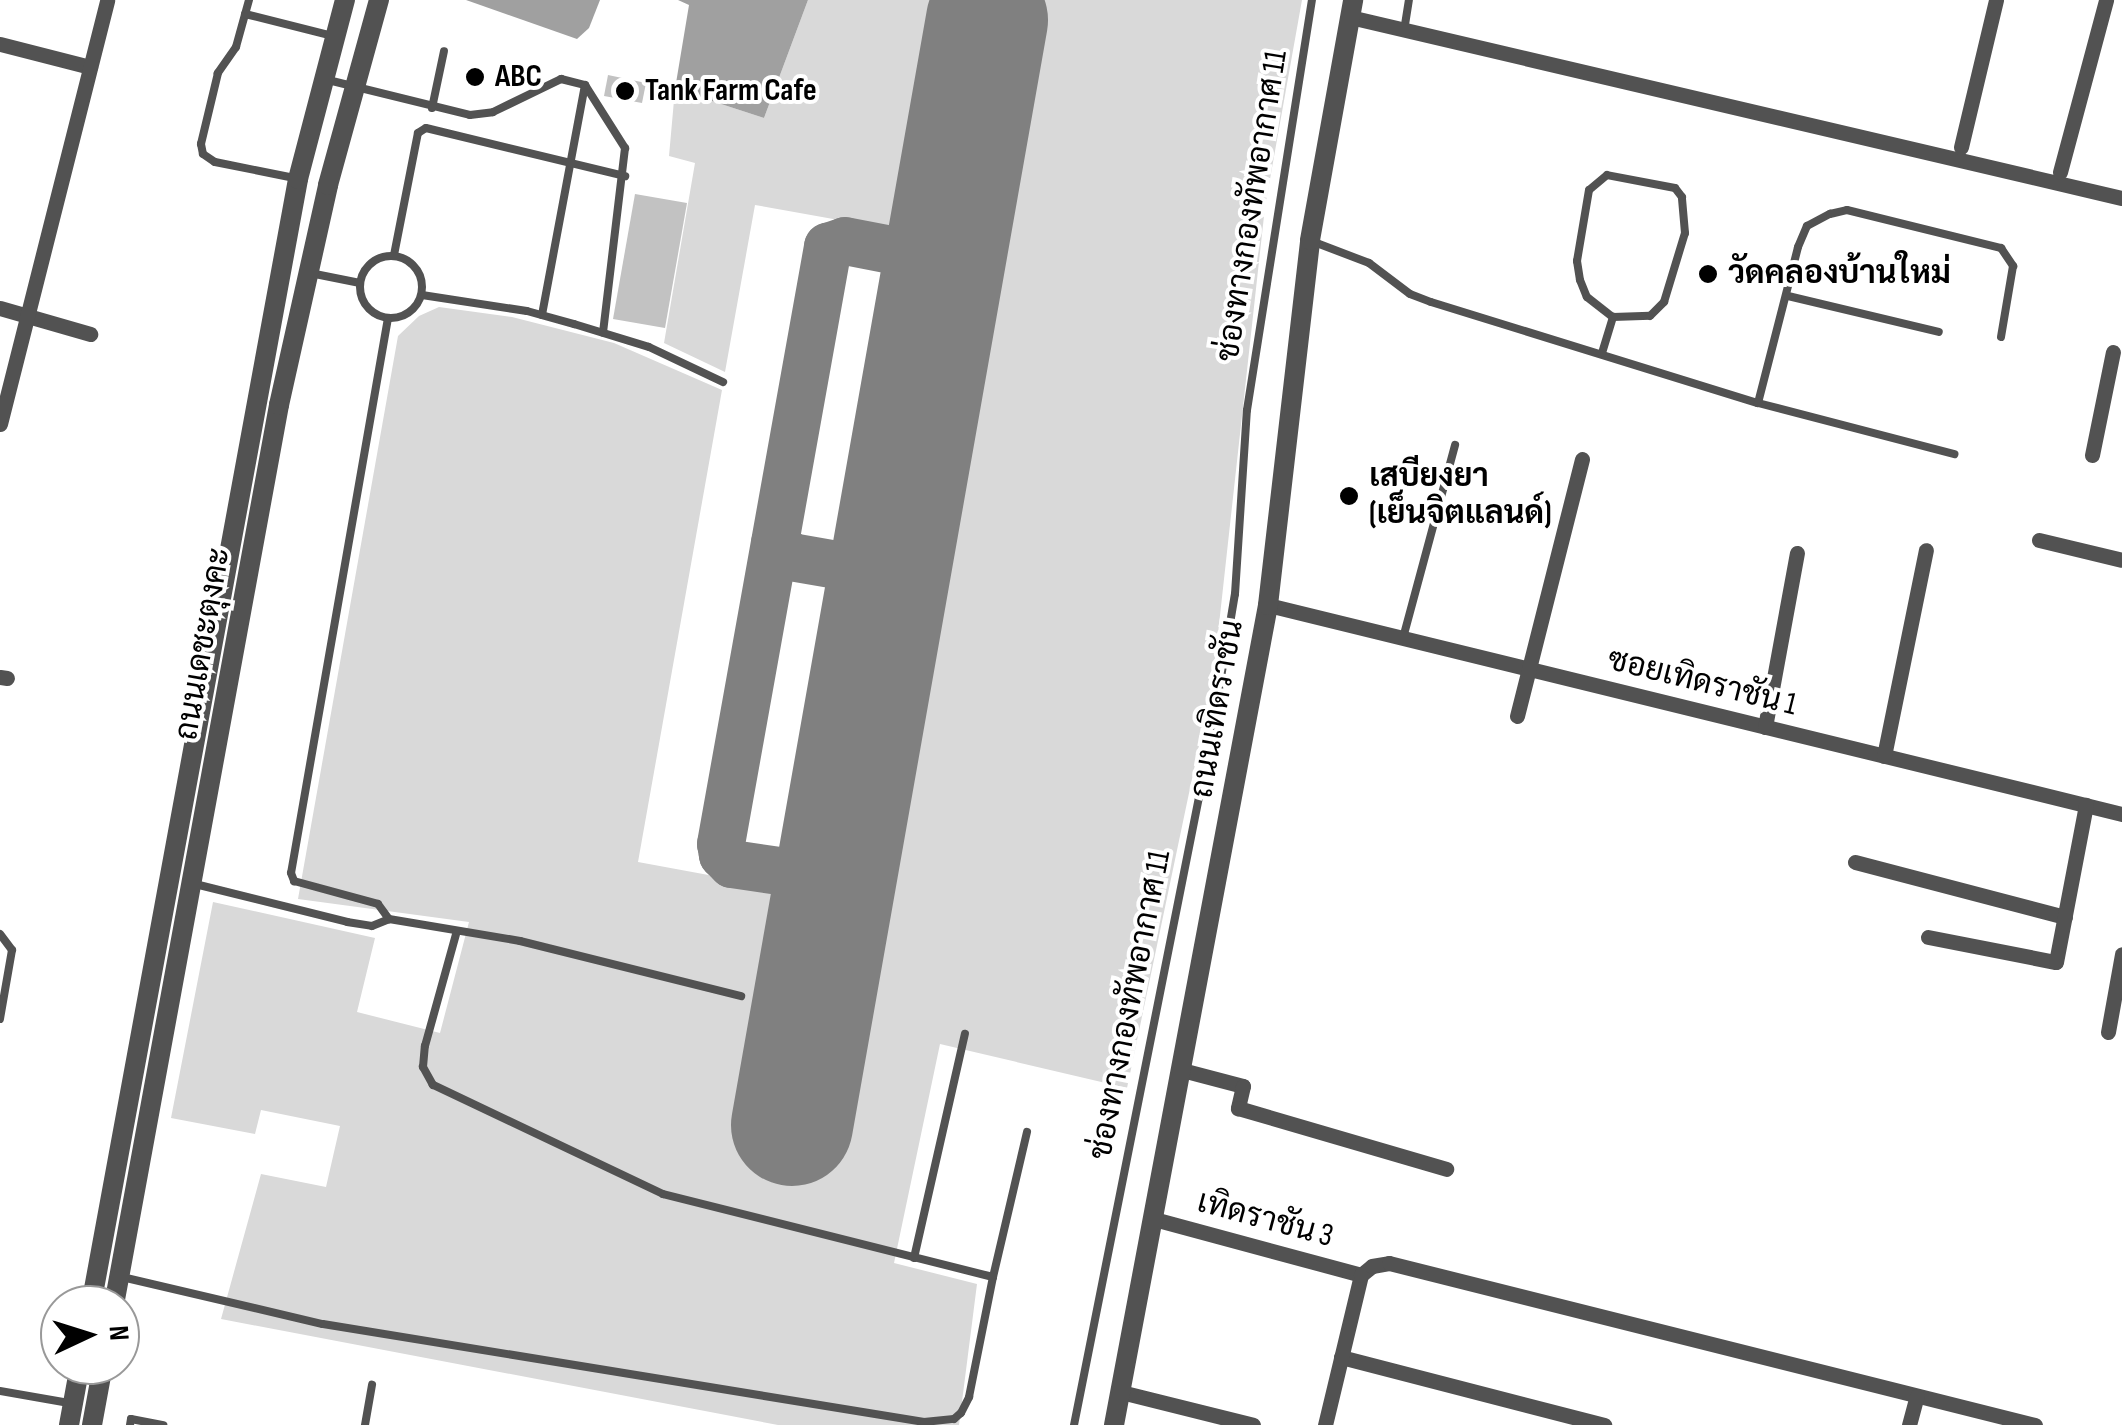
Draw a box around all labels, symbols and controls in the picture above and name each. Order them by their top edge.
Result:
street label: ช่องทางกองทัพอากาศ 11 [1209,48,1297,364]
place label: ABC [495,58,542,96]
marker: ABC [464,66,486,88]
place label: Tank Farm Cafe [645,72,817,110]
marker: Tank Farm Cafe [614,80,636,102]
place label: วัดคลองบ้านใหม่ [1728,255,1951,293]
marker: วัดคลองบ้านใหม่ [1697,263,1719,285]
place label: เสบียงยา (เย็นจิตแลนด์) [1369,459,1552,534]
marker: เสบียงยา (เย็นจิตแลนด์) [1338,485,1360,507]
street label: ถนนเดชะตุงคะ [168,545,240,743]
street label: ถนนเทิดราชัน [1183,617,1253,801]
street label: ซอยเทิดราชัน 1 [1603,641,1801,725]
street label: ช่องทางกองทัพอากาศ 11 [1082,847,1180,1163]
street label: เทิดราชัน 3 [1193,1183,1337,1257]
north arrow [40,1285,140,1385]
text: N [101,1324,135,1342]

